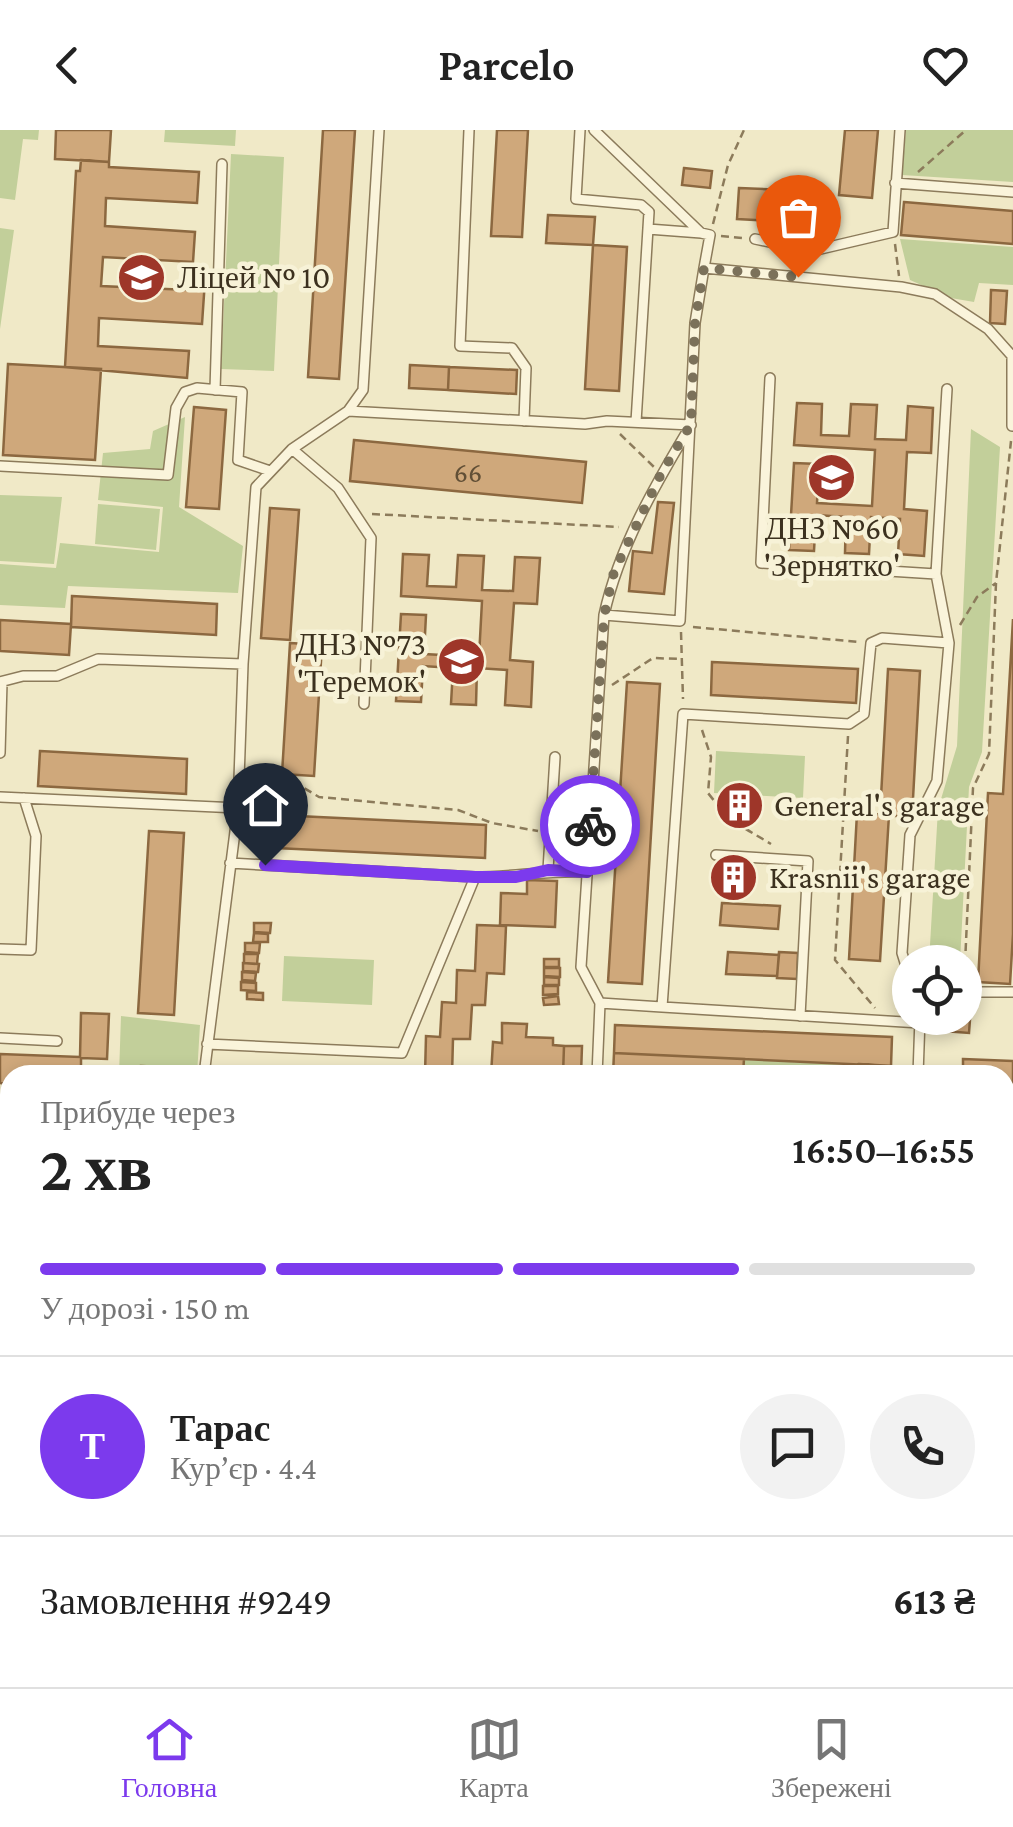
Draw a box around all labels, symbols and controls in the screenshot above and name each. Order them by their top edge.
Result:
icon: back [40,38,95,93]
icon: heart [918,38,973,93]
text: Parcelo [438,40,575,90]
pin [756,175,841,278]
icon: bag [771,190,826,245]
school or university icon: Ліцей № 10 [116,251,168,303]
place label: Ліцей № 10 [177,259,330,295]
school or university icon: ДНЗ №60 'Зернятко' [806,452,858,504]
house number: 66 [454,457,482,488]
place label: ДНЗ №60 'Зернятко' [764,510,900,583]
place label: ДНЗ №73 'Теремок' [296,626,426,699]
school or university icon: ДНЗ №73 'Теремок' [435,636,487,688]
pin [223,763,308,866]
courier [540,775,640,875]
icon: home [238,778,293,833]
building icon: General's garage [713,779,765,831]
place label: General's garage [774,787,984,823]
icon: bike [563,798,618,853]
building icon: Krasnii's garage [708,851,760,903]
place label: Krasnii's garage [769,859,970,895]
map controls [892,945,982,1035]
button: locate [892,945,982,1035]
text: Прибуде через [40,1094,235,1130]
text: 16:50–16:55 [792,1129,975,1171]
text: 2 хв [40,1132,152,1204]
text: У дорозі · 150 m [40,1290,250,1326]
button: chat [740,1394,845,1499]
button: phone [870,1394,975,1499]
text: Тарас [170,1407,270,1449]
text: Т [80,1425,105,1467]
text: Кур’єр · 4.4 [170,1450,317,1486]
text: Замовлення #9249 [40,1580,332,1622]
text: 613 ₴ [893,1580,975,1622]
tab: Головна [121,1712,217,1804]
tab: Карта [459,1712,529,1804]
tab: Збережені [771,1712,892,1804]

